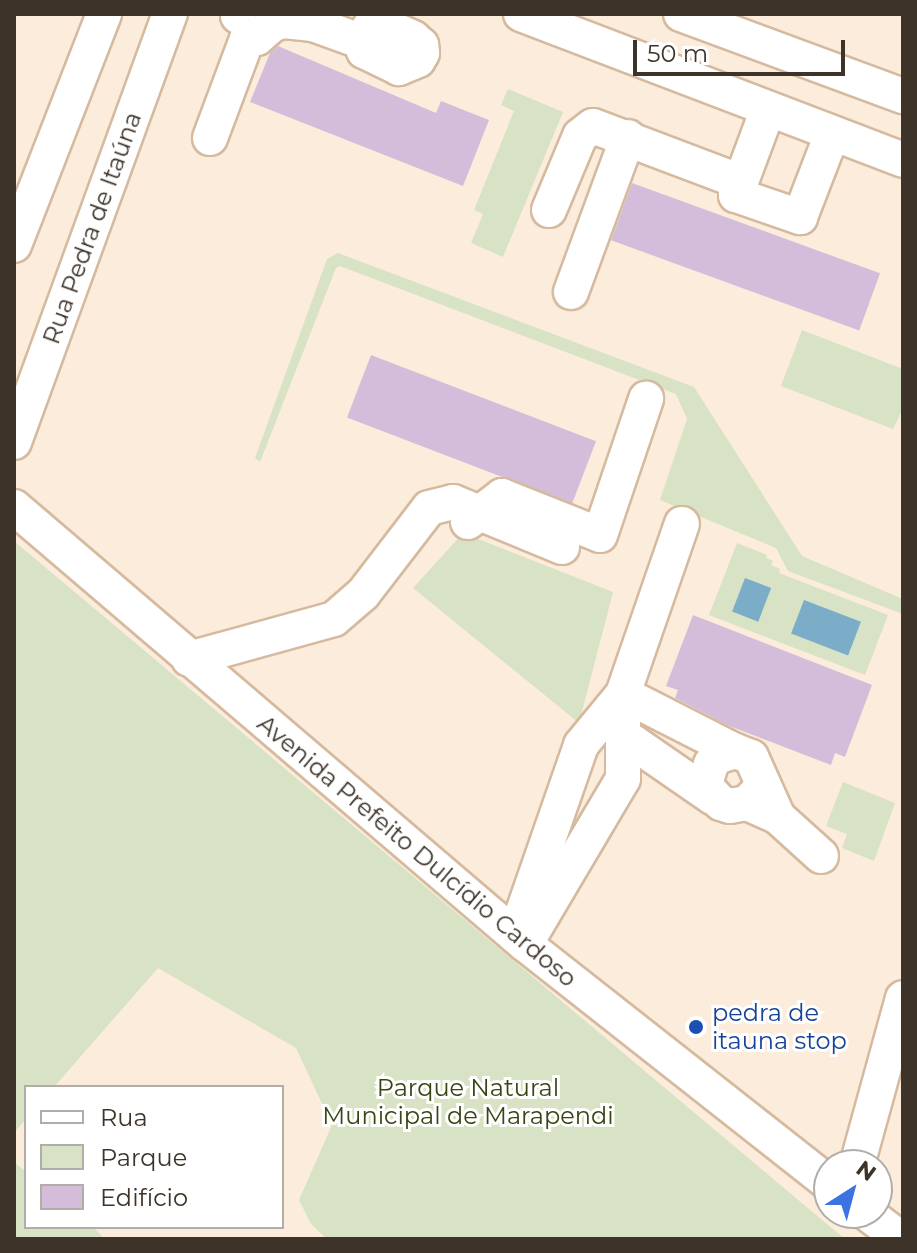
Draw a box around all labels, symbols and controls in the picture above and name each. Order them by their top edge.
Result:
scale bar [637,24,849,74]
text: 50 m [647,39,708,68]
street label: Rua Pedra de Itaúna [37,108,147,348]
street label: Avenida Prefeito Dulcídio Cardoso [252,709,582,993]
place label: pedra de itauna stop [712,999,847,1055]
marker: pedra de itauna stop [687,1018,705,1036]
park label: Parque Natural Municipal de Marapendi [322,1074,614,1130]
legend [24,1085,284,1229]
text: Rua [100,1103,148,1132]
text: Parque [100,1143,187,1172]
north arrow [813,1149,893,1229]
text: N [851,1155,881,1187]
text: Edifício [100,1183,188,1212]

